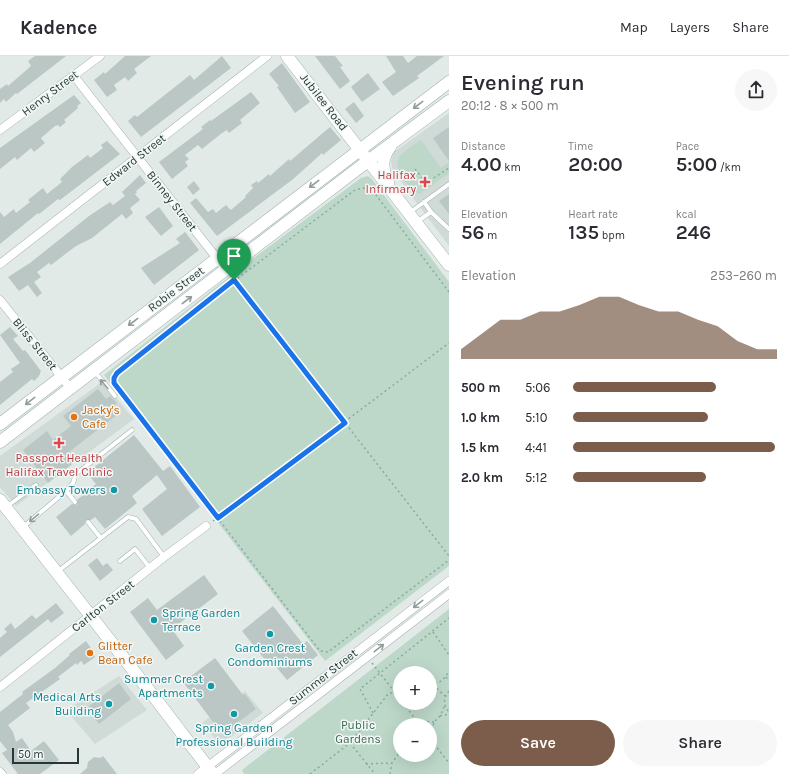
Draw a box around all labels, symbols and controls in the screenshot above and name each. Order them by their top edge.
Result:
text: Kadence [20,17,97,39]
text: Map [620,19,648,36]
text: Layers [670,19,710,36]
text: Share [732,19,769,36]
street label: Henry Street [19,67,81,119]
button: share [735,69,777,111]
text: Evening run [461,70,585,96]
street label: Jubilee Road [297,71,351,133]
text: 20:12 · 8 × 500 m [461,98,559,113]
one-way arrow [412,101,423,110]
street label: Edward Street [100,131,169,189]
text: Distance [461,140,505,153]
text: Time [568,140,593,153]
text: Pace [676,140,699,153]
text: 4.00 [461,153,502,176]
text: 20:00 [568,153,623,176]
text: 5:00 [676,153,717,176]
text: km [502,161,521,174]
text: /km [717,161,741,174]
street label: Binney Street [144,168,200,234]
place label: Halifax Infirmary [366,168,416,196]
marker: Halifax Infirmary [419,176,431,188]
one-way arrow [309,180,320,188]
text: Elevation [461,208,508,221]
text: Heart rate [568,208,618,221]
text: kcal [676,208,697,221]
text: 56 [461,221,485,244]
text: 135 [568,221,599,244]
text: 246 [676,221,711,244]
text: m [485,229,497,242]
text: bpm [599,229,625,242]
pin [217,239,251,280]
icon: arrive [223,245,245,267]
street label: Robie Street [145,263,207,315]
text: Elevation [461,268,516,283]
text: 253–260 m [710,268,777,283]
one-way arrow [181,295,192,304]
street label: Bliss Street [10,315,61,373]
one-way arrow [127,318,138,326]
one-way arrow [100,378,109,389]
text: 500 m [461,380,501,395]
text: 5:06 [525,380,551,395]
one-way arrow [24,397,35,406]
place label: Jacky's Cafe [82,403,120,431]
text: 1.0 km [461,410,500,425]
text: 5:10 [525,410,547,425]
marker: Jacky's Cafe [69,412,79,422]
marker: Passport Health Halifax Travel Clinic [53,437,65,449]
text: 1.5 km [461,440,499,455]
text: 4:41 [525,440,547,455]
place label: Passport Health Halifax Travel Clinic [5,451,113,479]
text: 2.0 km [461,470,503,485]
text: 5:12 [525,470,547,485]
place label: Embassy Towers [16,483,106,497]
marker: Embassy Towers [109,485,119,495]
one-way arrow [29,513,40,522]
street label: Carlton Street [69,577,138,635]
one-way arrow [413,600,424,609]
place label: Spring Garden Terrace [162,606,240,634]
marker: Spring Garden Terrace [149,615,159,625]
marker: Garden Crest Condominiums [265,629,275,639]
place label: Glitter Bean Cafe [98,639,153,667]
place label: Garden Crest Condominiums [227,641,313,669]
one-way arrow [373,643,384,652]
street label: Summer Street [286,646,360,708]
marker: Glitter Bean Cafe [85,648,95,658]
map controls [393,666,437,762]
button: + [393,666,437,710]
place label: Summer Crest Apartments [124,672,203,700]
marker: Summer Crest Apartments [206,681,216,691]
place label: Medical Arts Building [33,690,101,718]
marker: Medical Arts Building [104,699,114,709]
marker: Spring Garden Professional Building [229,709,239,719]
park label: Public Gardens [335,718,381,746]
button: − [393,718,437,762]
button: Save [461,720,615,766]
button: Share [623,720,777,766]
place label: Spring Garden Professional Building [176,721,293,749]
scale bar [12,746,79,765]
text: 50 m [18,748,44,761]

